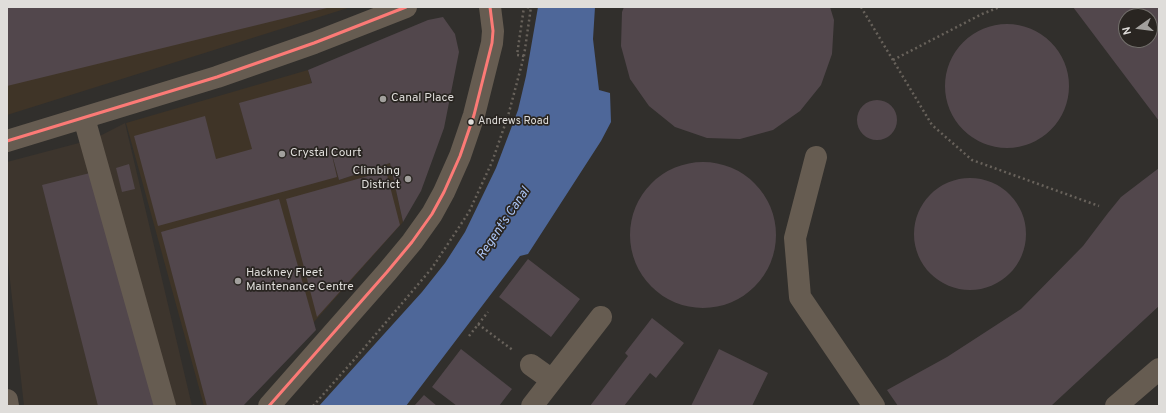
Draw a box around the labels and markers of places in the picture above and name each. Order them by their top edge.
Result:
place label: Canal Place [391,92,454,106]
marker: Canal Place [378,94,388,104]
place label: Andrews Road [478,115,549,129]
marker: Andrews Road [466,117,476,127]
place label: Crystal Court [290,147,362,161]
marker: Crystal Court [277,149,287,159]
place label: Climbing District [352,165,400,193]
marker: Climbing District [403,174,413,184]
place label: Hackney Fleet Maintenance Centre [246,267,354,295]
marker: Hackney Fleet Maintenance Centre [233,276,243,286]

